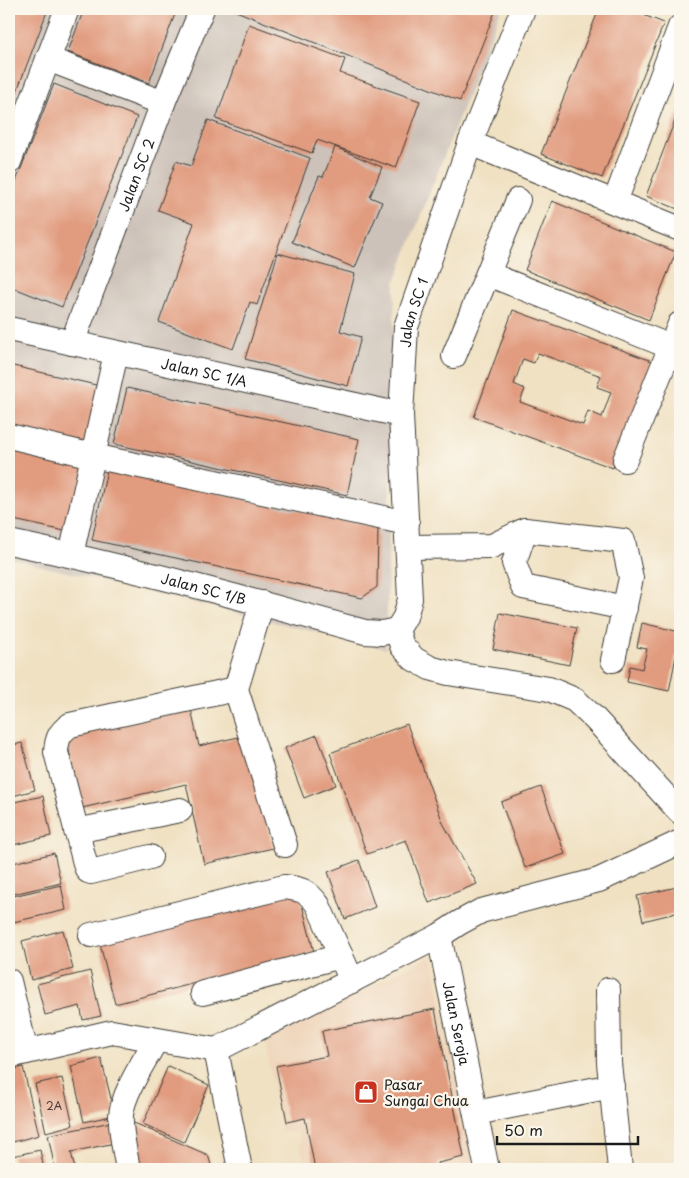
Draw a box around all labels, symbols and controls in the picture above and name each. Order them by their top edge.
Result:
street label: Jalan SC 2 [112,135,159,214]
street label: Jalan SC 1 [394,275,433,348]
street label: Jalan SC 1/A [159,352,250,392]
street label: Jalan SC 1/B [159,567,248,609]
street label: Jalan Seroja [438,979,476,1067]
place label: Pasar Sungai Chua [384,1074,469,1111]
shop icon: Pasar Sungai Chua [353,1079,379,1105]
house number: 2A [46,1097,63,1114]
scale bar [497,1113,638,1145]
text: 50 m [504,1118,543,1141]

